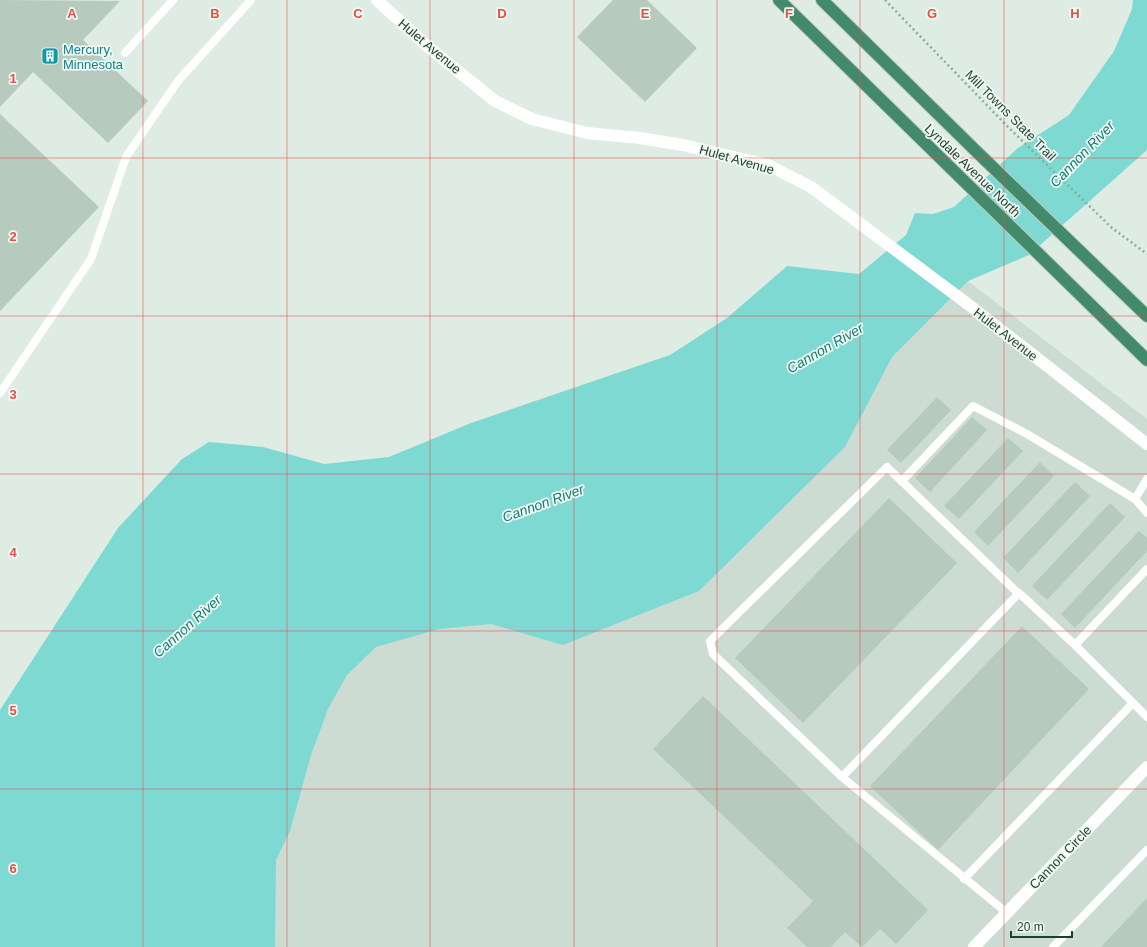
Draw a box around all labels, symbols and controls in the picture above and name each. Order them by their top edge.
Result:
text: A [67,6,77,21]
text: B [210,6,220,21]
text: C [353,6,363,21]
text: D [497,6,507,21]
text: E [641,6,650,21]
text: F [785,6,793,21]
text: G [927,6,937,21]
text: H [1070,6,1080,21]
street label: Hulet Avenue [395,16,464,77]
place label: Mercury, Minnesota [63,42,124,72]
building icon: Mercury, Minnesota [40,46,60,66]
street label: Mill Towns State Trail [962,67,1059,164]
text: 1 [9,71,17,86]
water label: Cannon River [1047,117,1118,190]
street label: Lyndale Avenue North [922,121,1024,220]
street label: Hulet Avenue [698,142,776,177]
text: 2 [9,229,17,244]
street label: Hulet Avenue [971,305,1041,364]
water label: Cannon River [784,319,867,376]
text: 3 [9,387,17,402]
water label: Cannon River [500,480,587,525]
text: 4 [9,545,17,560]
water label: Cannon River [150,591,225,661]
text: 5 [9,703,17,718]
street label: Cannon Circle [1026,823,1094,892]
text: 6 [9,861,17,876]
scale bar [1011,913,1072,939]
text: 20 m [1017,920,1044,934]

